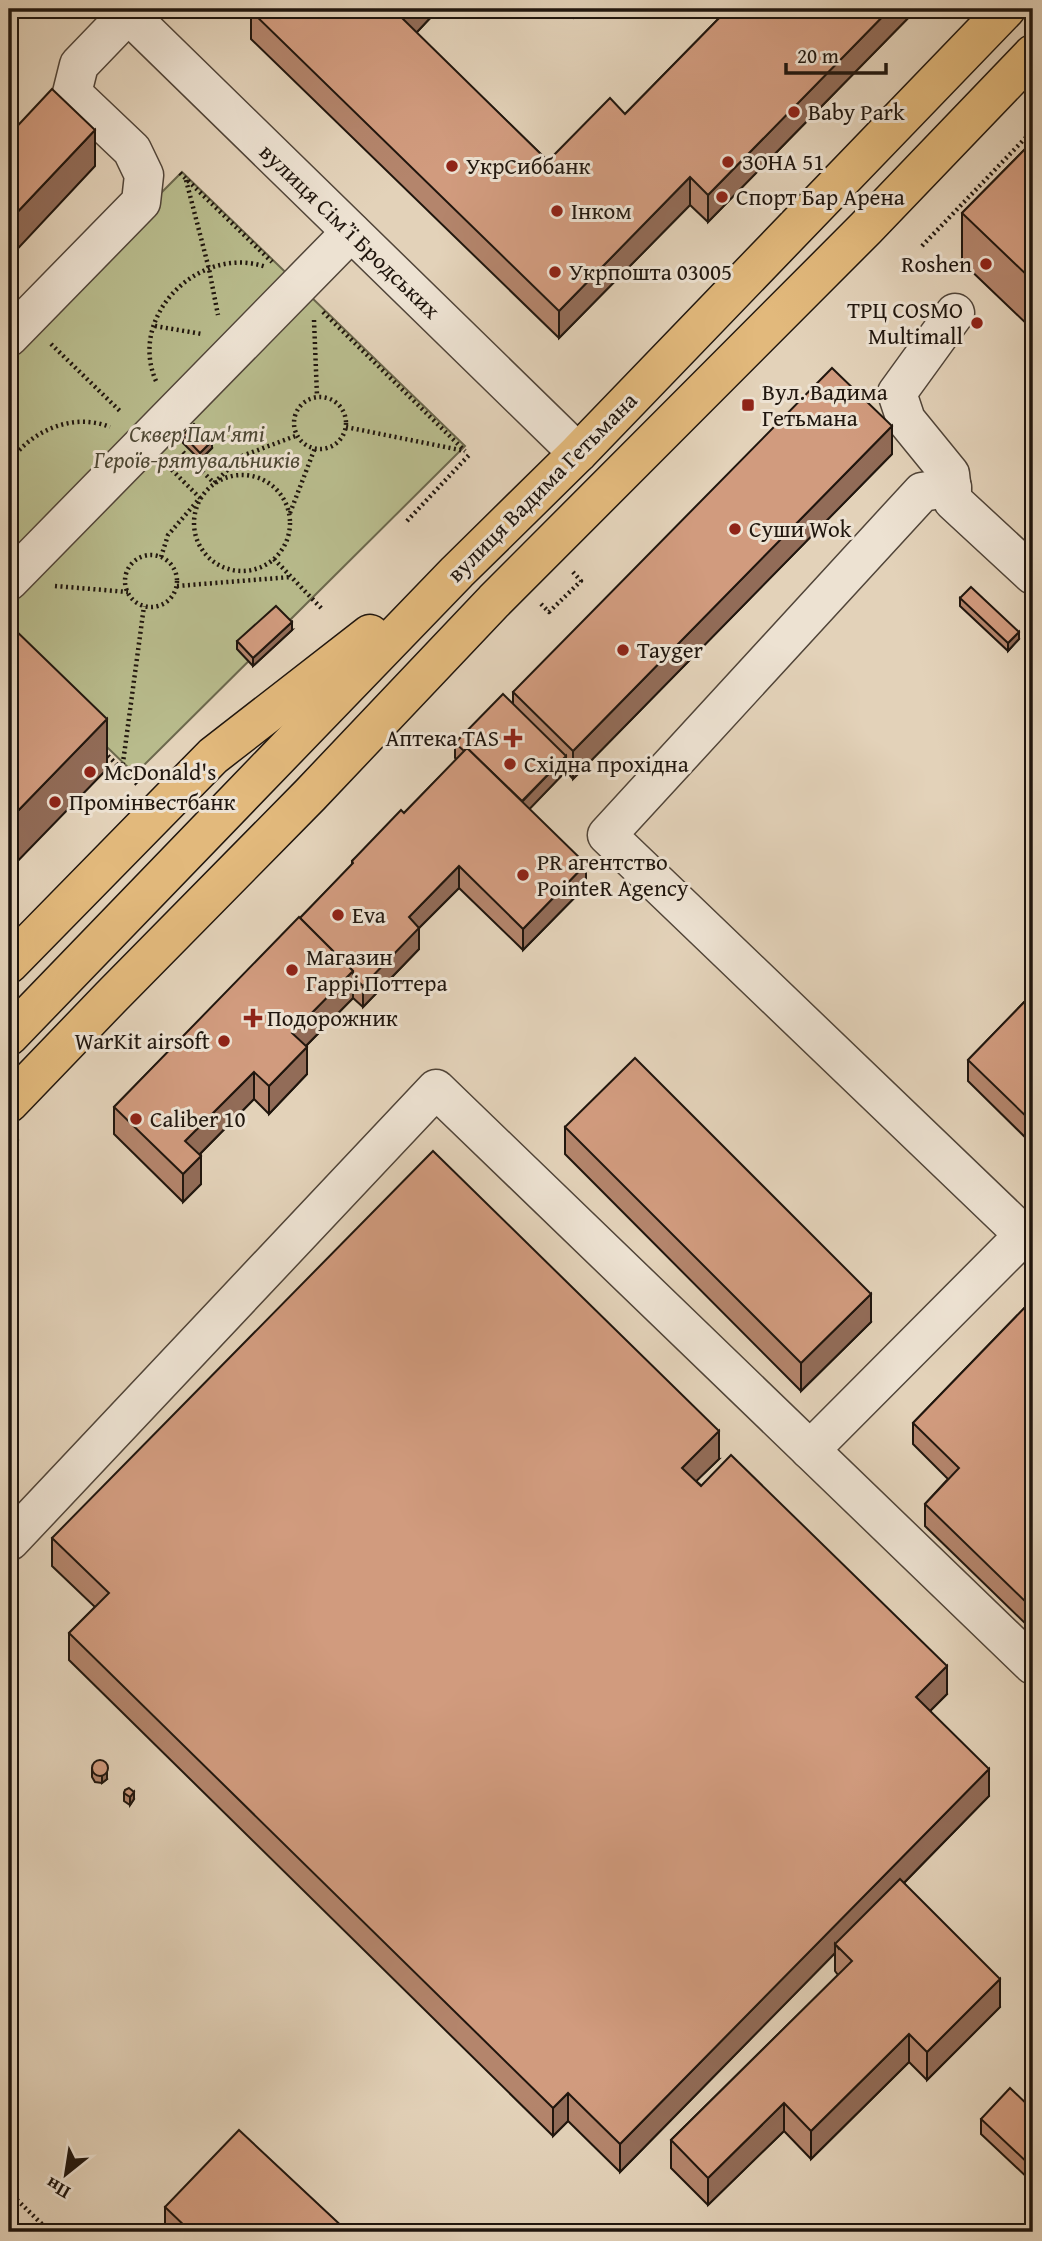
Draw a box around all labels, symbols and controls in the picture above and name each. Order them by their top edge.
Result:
scale bar [786,32,886,76]
text: 20 m [797,40,839,71]
place label: Baby Park [808,95,905,128]
marker: Baby Park [786,104,802,120]
street label: вулиця Сімʼї Бродських [253,135,448,326]
place label: ЗОНА 51 [742,145,824,178]
place label: УкрСиббанк [466,149,591,182]
marker: ЗОНА 51 [720,154,736,170]
marker: УкрСиббанк [444,158,460,174]
place label: Спорт Бар Арена [736,180,905,213]
marker: Спорт Бар Арена [714,189,730,205]
place label: Інком [571,194,632,227]
marker: Інком [549,203,565,219]
place label: Roshen [901,247,972,280]
place label: Укрпошта 03005 [569,255,732,288]
marker: Roshen [978,256,994,272]
marker: Укрпошта 03005 [547,264,563,280]
place label: ТРЦ COSMO Multimall [847,293,963,352]
marker: ТРЦ COSMO Multimall [969,315,985,331]
place label: Вул. Вадима Гетьмана [762,375,888,434]
street label: вулиця Вадима Гетьмана [439,384,644,589]
marker: Вул. Вадима Гетьмана [740,397,756,413]
park label: Сквер Пам'яті Героїв-рятувальників [93,417,300,476]
place label: Суши Wok [749,512,852,545]
marker: Суши Wok [727,521,743,537]
place label: Tayger [637,633,704,666]
marker: Tayger [615,642,631,658]
place label: Аптека TAS [385,721,499,754]
marker: Аптека TAS [505,730,521,746]
place label: Східна прохідна [524,747,689,780]
place label: McDonald's [104,755,216,788]
marker: Східна прохідна [502,756,518,772]
marker: McDonald's [82,764,98,780]
place label: Промінвестбанк [69,785,236,818]
marker: Промінвестбанк [47,794,63,810]
place label: PR агентство PointeR Agency [537,845,689,904]
marker: PR агентство PointeR Agency [515,867,531,883]
place label: Eva [352,898,386,931]
marker: Eva [330,907,346,923]
place label: Магазин Гаррі Поттера [306,940,447,999]
marker: Магазин Гаррі Поттера [284,962,300,978]
place label: Подорожник [267,1001,398,1034]
marker: Подорожник [245,1010,261,1026]
place label: WarKit airsoft [75,1024,210,1057]
marker: WarKit airsoft [216,1033,232,1049]
place label: Caliber 10 [150,1102,246,1135]
marker: Caliber 10 [128,1111,144,1127]
north arrow [32,2140,102,2210]
text: Пн [40,2170,75,2207]

